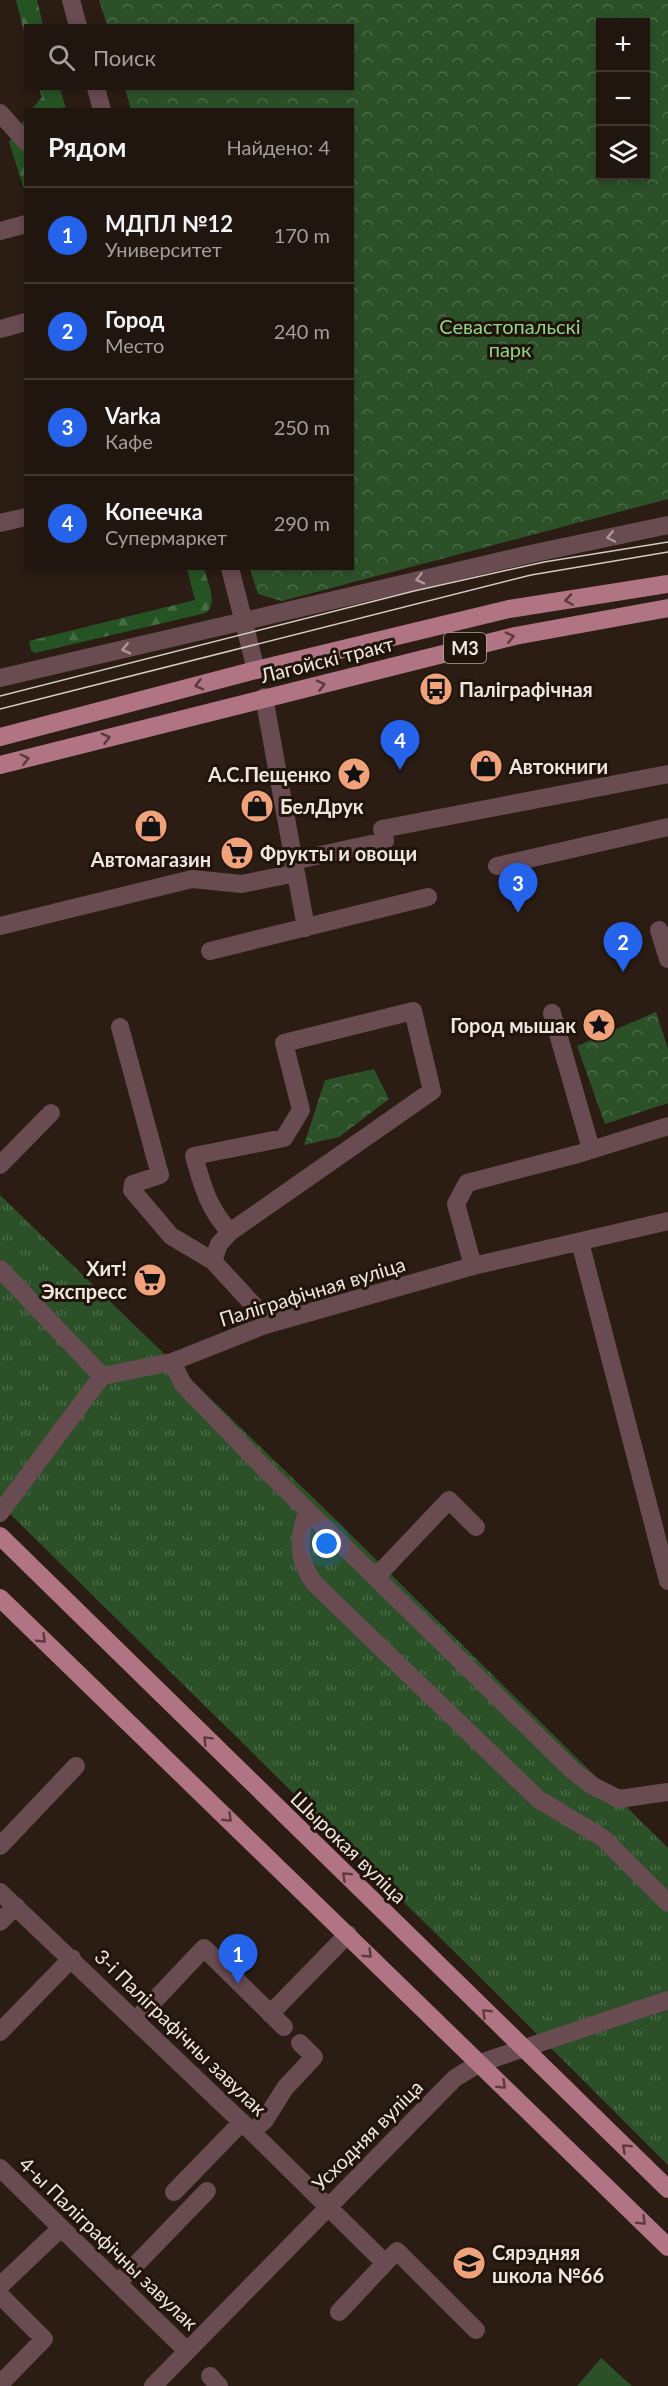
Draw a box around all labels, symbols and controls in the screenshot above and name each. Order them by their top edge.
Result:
map controls [596,18,650,180]
button: + [596,18,650,72]
search box [24,24,354,90]
icon: search [45,41,78,74]
text: Поиск [93,44,156,71]
button: − [596,72,650,126]
button: layers [596,126,650,180]
text: Рядом [48,131,126,163]
text: Найдено: 4 [227,135,330,159]
text: МДПЛ №12 [105,210,233,237]
text: 1 [62,223,73,247]
text: 170 m [274,223,330,247]
text: Университет [105,237,222,261]
text: Город [105,306,165,333]
park label: Севастопальскі парк [439,314,581,361]
text: 2 [62,319,73,343]
text: 240 m [274,319,330,343]
text: Место [105,333,164,357]
text: Varka [105,402,161,429]
text: 3 [62,415,73,439]
text: 250 m [274,415,330,439]
text: Кафе [105,429,153,453]
text: Копеечка [105,498,203,525]
text: 4 [62,511,73,535]
text: 290 m [274,511,330,535]
text: Супермаркет [105,525,227,549]
one-way arrow [606,530,616,543]
one-way arrow [416,572,426,585]
one-way arrow [564,593,573,605]
street label: Лагойскі тракт [257,631,396,687]
one-way arrow [505,632,515,645]
road number: М3 [444,633,486,663]
one-way arrow [121,641,131,654]
bus stop icon: Паліграфічная [418,671,454,707]
place label: Паліграфічная [459,677,593,701]
one-way arrow [194,678,204,691]
one-way arrow [315,679,325,692]
pin: 4 [380,720,420,770]
one-way arrow [101,732,111,745]
shop icon: Автокниги [468,748,504,784]
one-way arrow [20,753,30,766]
place label: Автокниги [508,754,608,778]
place icon: А.С.Пещенко [336,756,372,792]
place label: А.С.Пещенко [207,762,331,786]
shop icon: БелДрук [239,788,275,824]
place label: БелДрук [280,794,364,818]
shop icon: Автомагазин [133,808,169,844]
supermarket icon: Фрукты и овощи [219,835,255,871]
place label: Фрукты и овощи [260,841,417,865]
place label: Автомагазин [90,847,211,871]
pin: 3 [498,864,538,913]
pin: 2 [604,922,642,972]
place icon: Город мышак [581,1007,617,1043]
place label: Город мышак [450,1013,576,1037]
street label: Паліграфічная вуліца [216,1251,408,1331]
place label: Хит! Экспресс [41,1256,127,1303]
supermarket icon: Хит! Экспресс [132,1262,168,1298]
your location [312,1529,341,1558]
one-way arrow [35,1631,46,1642]
one-way arrow [204,1736,214,1747]
street label: Шырокая вуліца [286,1786,412,1908]
one-way arrow [221,1810,232,1821]
one-way arrow [343,1873,354,1884]
pin: 1 [218,1934,258,1984]
street label: 3-і Паліграфічны завулак [90,1944,272,2121]
one-way arrow [360,1946,371,1957]
one-way arrow [482,2009,492,2020]
street label: Усходняя вуліца [307,2075,427,2195]
one-way arrow [496,2078,506,2089]
one-way arrow [622,2145,633,2156]
street label: 4-ы Паліграфічны завулак [15,2151,204,2335]
one-way arrow [635,2214,645,2225]
place label: Сярэдняя школа №66 [492,2240,604,2287]
school or university icon: Сярэдняя школа №66 [451,2245,487,2281]

